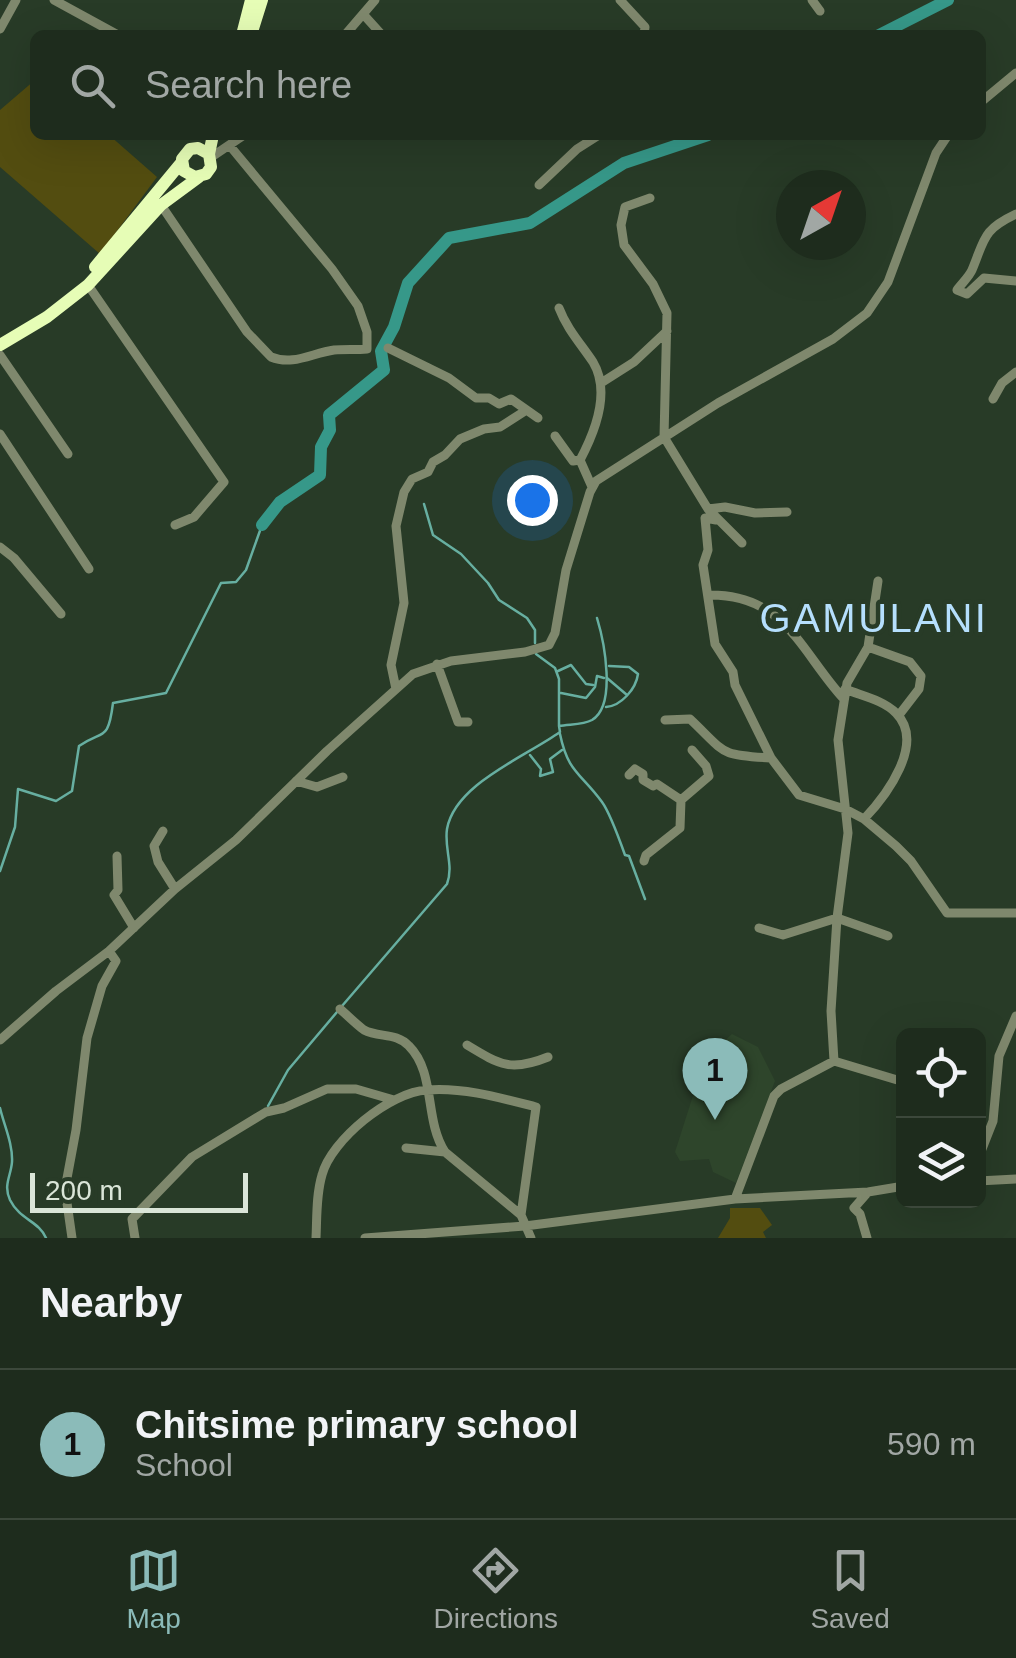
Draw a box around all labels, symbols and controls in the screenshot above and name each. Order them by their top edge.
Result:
search box [30,30,986,140]
icon: search [65,58,120,113]
text: Search here [145,64,352,106]
north arrow [776,170,866,260]
your location [507,475,558,526]
district label: GAMULANI [760,596,988,640]
map controls [896,1028,986,1208]
button: locate [896,1028,986,1118]
pin: 1 [682,1038,748,1120]
button: layers [896,1118,986,1208]
scale bar [30,1168,248,1212]
text: 200 m [45,1175,123,1206]
text: Nearby [40,1279,182,1326]
text: Chitsime primary school [135,1404,578,1446]
text: 1 [64,1426,81,1462]
text: 590 m [887,1426,976,1462]
text: School [135,1447,233,1483]
tab: Map [126,1543,181,1635]
tab: Directions [434,1543,558,1635]
tab: Saved [810,1543,890,1635]

